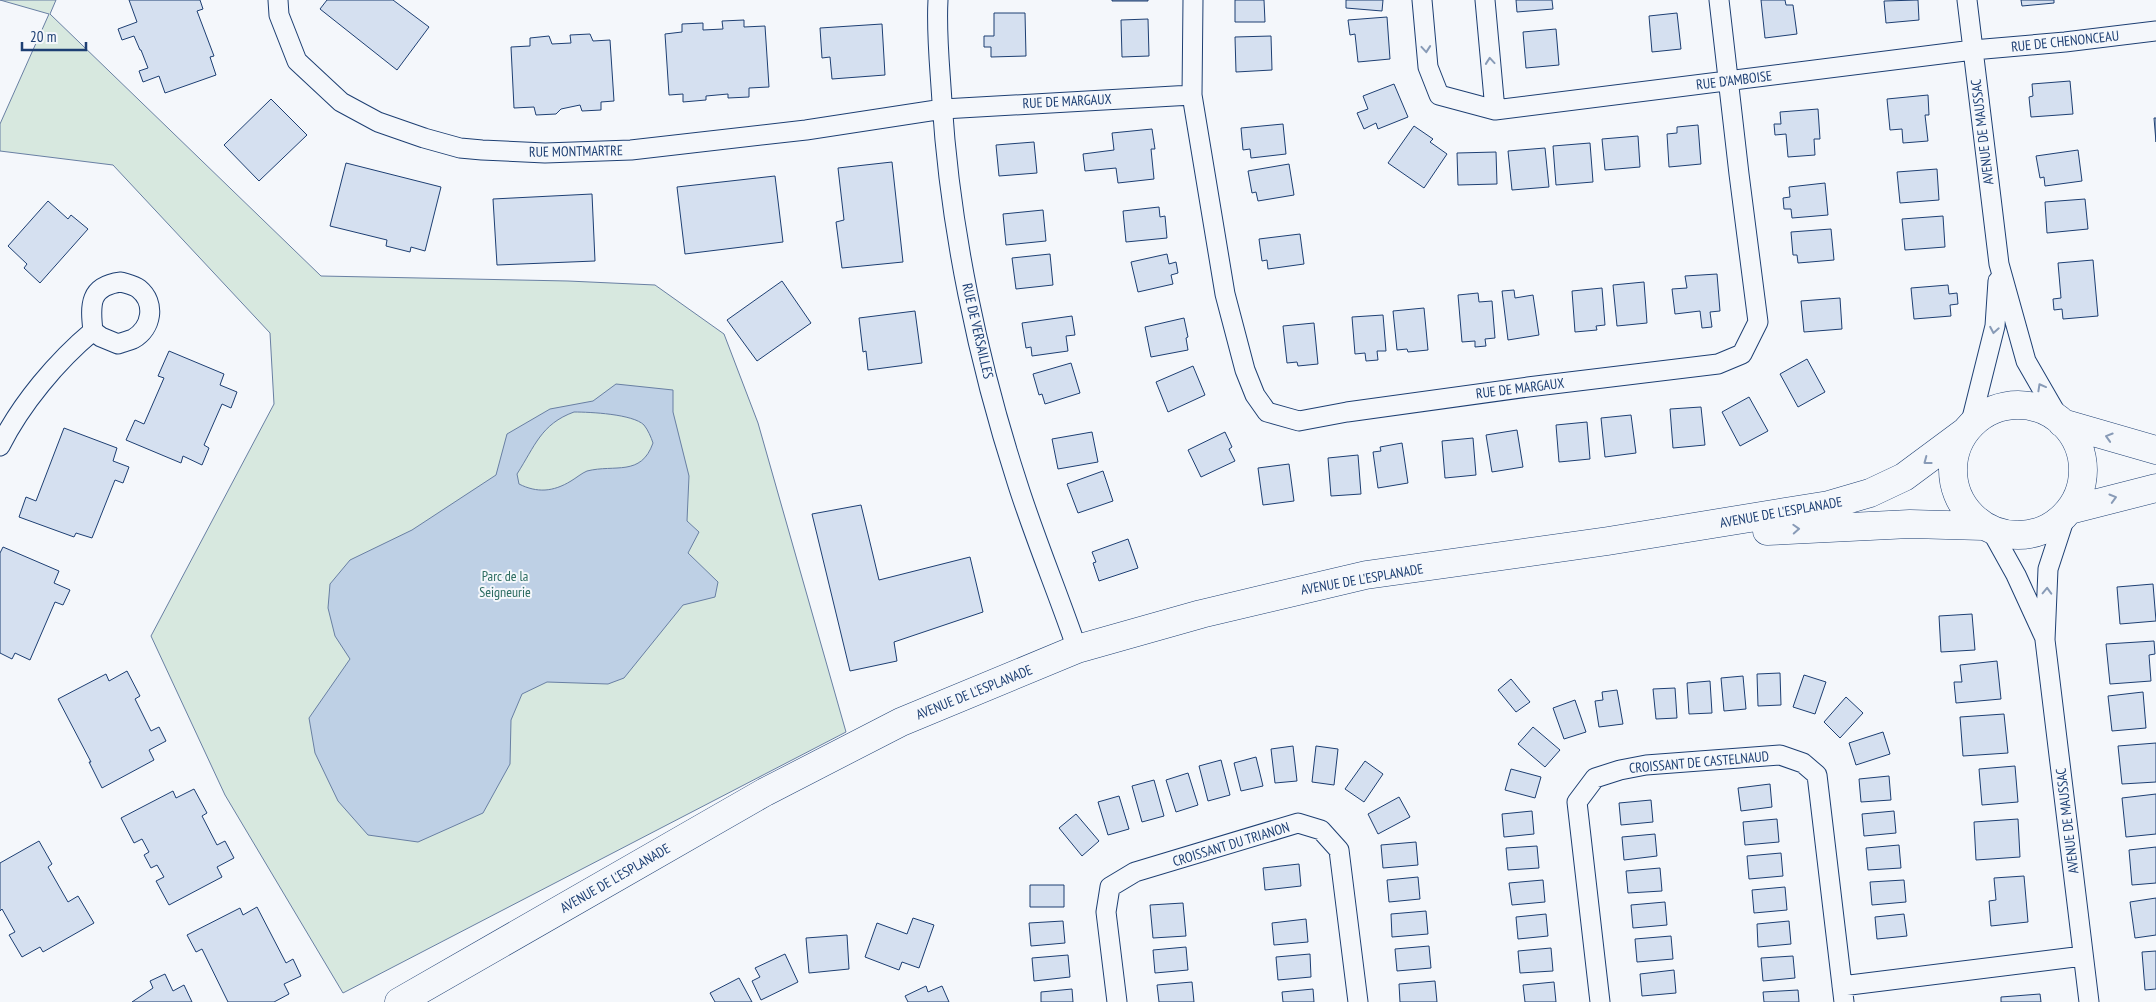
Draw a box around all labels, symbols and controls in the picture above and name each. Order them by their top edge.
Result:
scale bar [22,20,86,52]
street label: RUE DE CHENONCEAU [2010,26,2120,56]
text: 20 m [30,27,56,46]
one-way arrow [1420,45,1431,53]
one-way arrow [1485,57,1496,65]
street label: RUE D'AMBOISE [1695,66,1773,94]
street label: AVENUE DE MAUSSAC [1967,78,1997,186]
street label: RUE DE MARGAUX [1022,90,1112,112]
street label: RUE MONTMARTRE [529,141,623,161]
street label: RUE DE VERSAILLES [958,281,998,381]
one-way arrow [1989,326,1999,335]
street label: RUE DE MARGAUX [1475,374,1565,402]
one-way arrow [2037,384,2047,393]
one-way arrow [2105,432,2114,442]
one-way arrow [1923,455,1933,464]
street label: AVENUE DE L'ESPLANADE [1718,492,1844,532]
one-way arrow [2108,494,2116,504]
one-way arrow [1793,524,1801,535]
street label: AVENUE DE L'ESPLANADE [1299,559,1425,599]
park label: Parc de la Seigneurie [479,567,531,601]
one-way arrow [2042,587,2052,594]
street label: AVENUE DE L'ESPLANADE [913,660,1035,724]
street label: CROISSANT DE CASTELNAUD [1628,747,1770,777]
street label: AVENUE DE MAUSSAC [2052,767,2082,875]
street label: CROISSANT DU TRIANON [1170,818,1292,870]
street label: AVENUE DE L'ESPLANADE [557,839,673,917]

